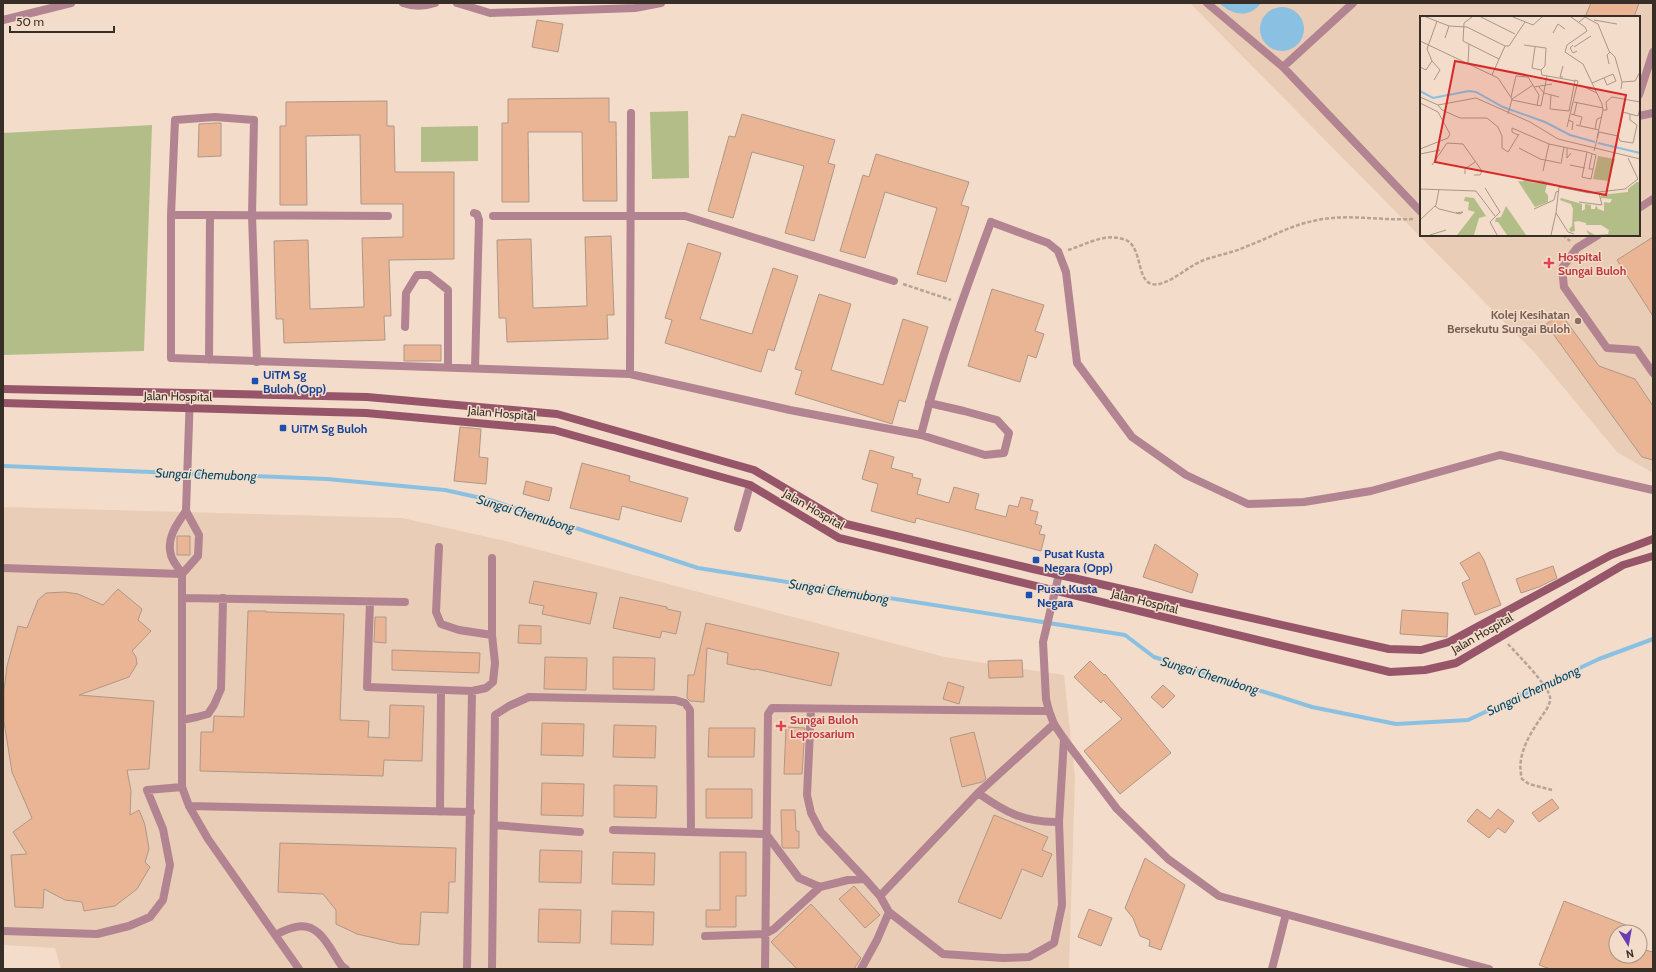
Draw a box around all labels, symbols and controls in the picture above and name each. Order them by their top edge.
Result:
scale bar [10,8,114,34]
text: 50 m [16,14,44,29]
inset map [1420,16,1640,236]
place label: Hospital Sungai Buloh [1558,249,1626,278]
marker: Hospital Sungai Buloh [1543,257,1555,269]
place label: Kolej Kesihatan Bersekutu Sungai Buloh [1447,307,1570,336]
marker: Kolej Kesihatan Bersekutu Sungai Buloh [1573,316,1583,326]
place label: UiTM Sg Buloh (Opp) [263,367,326,396]
marker: UiTM Sg Buloh (Opp) [250,376,260,386]
street label: Jalan Hospital [143,388,213,404]
street label: Jalan Hospital [466,402,537,423]
place label: UiTM Sg Buloh [291,421,367,436]
marker: UiTM Sg Buloh [278,423,288,433]
water label: Sungai Chemubong [155,464,258,484]
street label: Jalan Hospital [780,485,848,533]
water label: Sungai Chemubong [475,491,578,536]
place label: Pusat Kusta Negara (Opp) [1044,546,1113,575]
marker: Pusat Kusta Negara (Opp) [1031,555,1041,565]
water label: Sungai Chemubong [788,575,891,607]
place label: Pusat Kusta Negara [1037,581,1097,610]
street label: Jalan Hospital [1109,585,1180,617]
marker: Pusat Kusta Negara [1024,590,1034,600]
street label: Jalan Hospital [1448,609,1516,657]
water label: Sungai Chemubong [1159,653,1262,698]
water label: Sungai Chemubong [1484,661,1583,719]
place label: Sungai Buloh Leprosarium [790,712,858,741]
marker: Sungai Buloh Leprosarium [775,720,787,732]
north arrow [1608,924,1648,964]
text: N [1625,946,1635,961]

